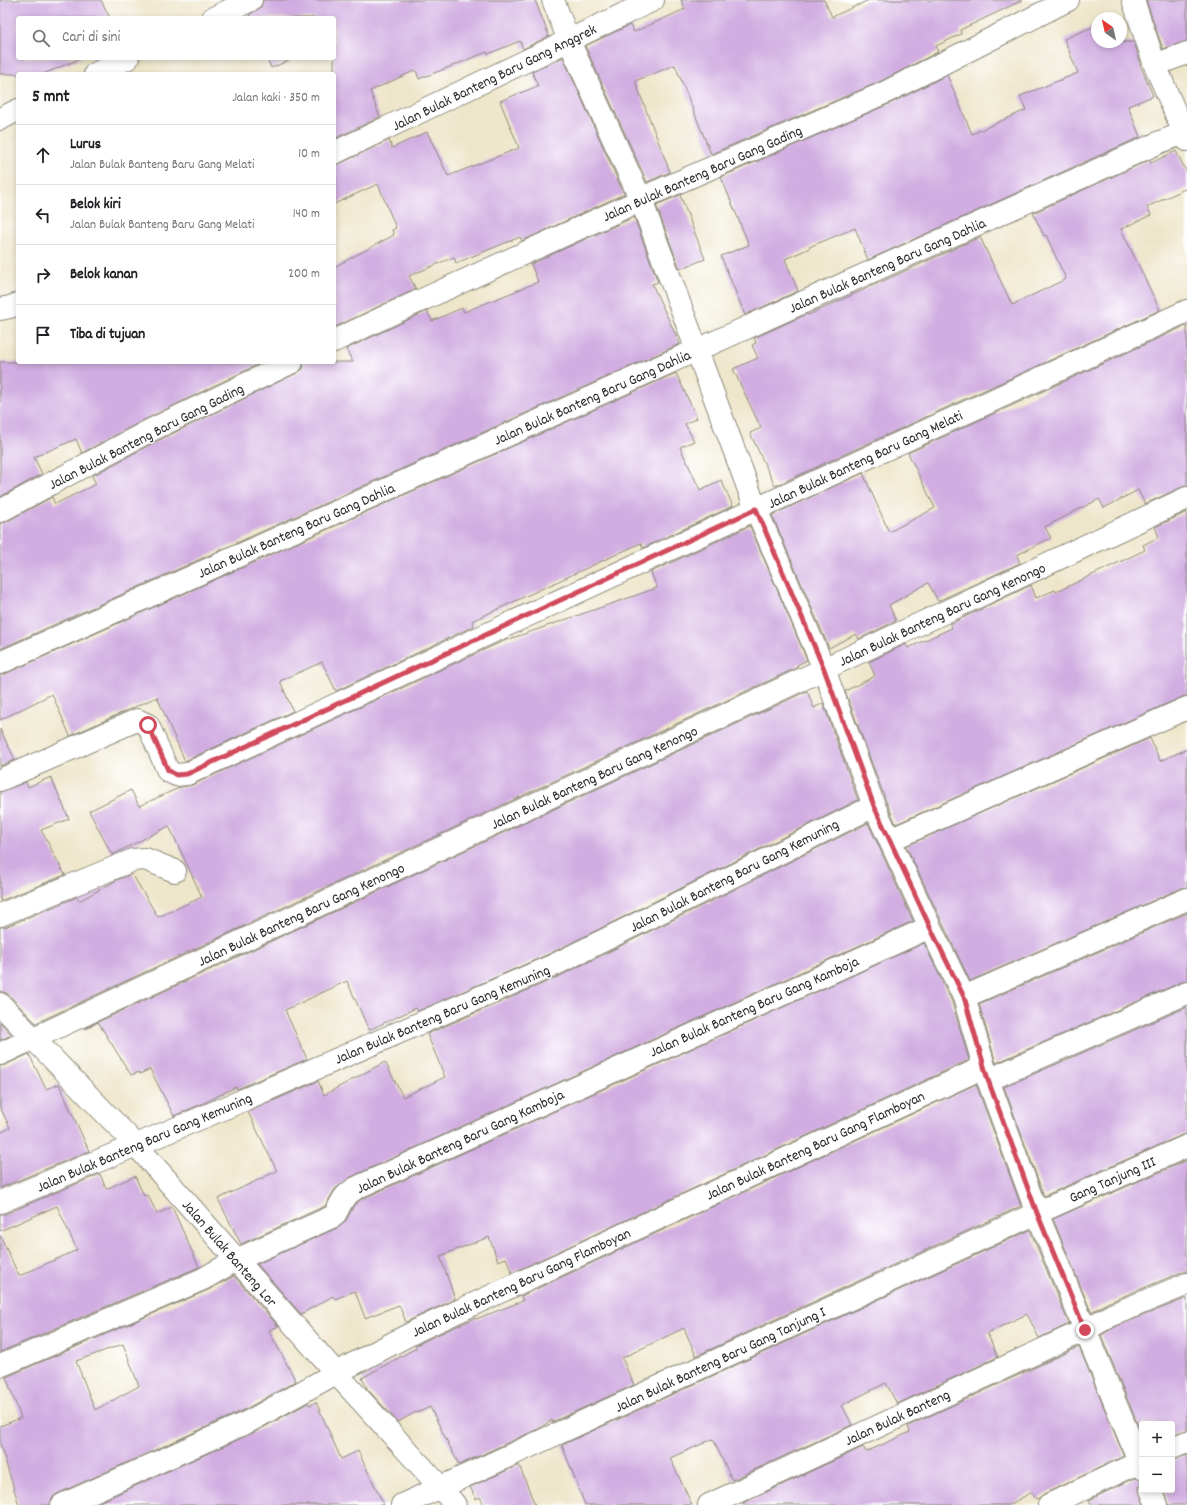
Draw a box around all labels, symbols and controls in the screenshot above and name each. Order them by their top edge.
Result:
north arrow [1091,12,1127,48]
search box [16,16,336,60]
street label: Jalan Bulak Banteng Baru Gang Anggrek [389,20,601,138]
icon: search [30,27,52,49]
text: Cari di sini [62,27,120,49]
text: 5 mnt [32,86,70,110]
text: Jalan kaki · 350 m [232,89,320,108]
street label: Jalan Bulak Banteng Baru Gang Gading [599,121,806,229]
text: Lurus [70,134,101,156]
icon: ahead [32,144,54,166]
text: 10 m [298,145,320,164]
text: Jalan Bulak Banteng Baru Gang Melati [70,156,254,175]
text: Belok kiri [70,194,121,216]
icon: left [32,204,54,226]
text: 140 m [293,205,320,224]
street label: Jalan Bulak Banteng Baru Gang Dahlia [786,213,991,320]
text: Jalan Bulak Banteng Baru Gang Melati [70,216,254,235]
icon: right [32,264,54,286]
text: Belok kanan [70,264,138,286]
text: 200 m [288,265,320,284]
icon: arrive [32,324,54,346]
text: Tiba di tujuan [70,324,145,346]
street label: Jalan Bulak Banteng Baru Gang Dahlia [491,345,696,452]
street label: Jalan Bulak Banteng Baru Gang Gading [45,379,248,497]
street label: Jalan Bulak Banteng Baru Gang Melati [765,406,967,516]
street label: Jalan Bulak Banteng Baru Gang Dahlia [195,478,400,585]
street label: Jalan Bulak Banteng Baru Gang Kenongo [836,558,1050,674]
route start [139,716,157,734]
street label: Jalan Bulak Banteng Baru Gang Kenongo [488,721,702,837]
street label: Jalan Bulak Banteng Baru Gang Kemuning [627,814,843,939]
street label: Jalan Bulak Banteng Baru Gang Kenongo [195,858,409,974]
street label: Jalan Bulak Banteng Baru Gang Kamboja [647,951,864,1064]
street label: Jalan Bulak Banteng Baru Gang Kemuning [332,960,554,1071]
street label: Jalan Bulak Banteng Baru Gang Kamboja [353,1084,569,1201]
street label: Jalan Bulak Banteng Baru Gang Flamboyan [703,1086,929,1207]
street label: Jalan Bulak Banteng Baru Gang Kemuning [34,1088,256,1199]
street label: Gang Tanjung III [1066,1152,1160,1210]
street label: Jalan Bulak Banteng Lor [176,1196,282,1313]
street label: Jalan Bulak Banteng Baru Gang Flamboyan [409,1223,635,1344]
street label: Jalan Bulak Banteng Baru Gang Tanjung I [612,1302,830,1419]
route end [1076,1321,1094,1339]
street label: Jalan Bulak Banteng [842,1385,954,1453]
map controls [1139,1421,1175,1493]
button: + [1139,1421,1175,1457]
button: − [1139,1457,1175,1493]

